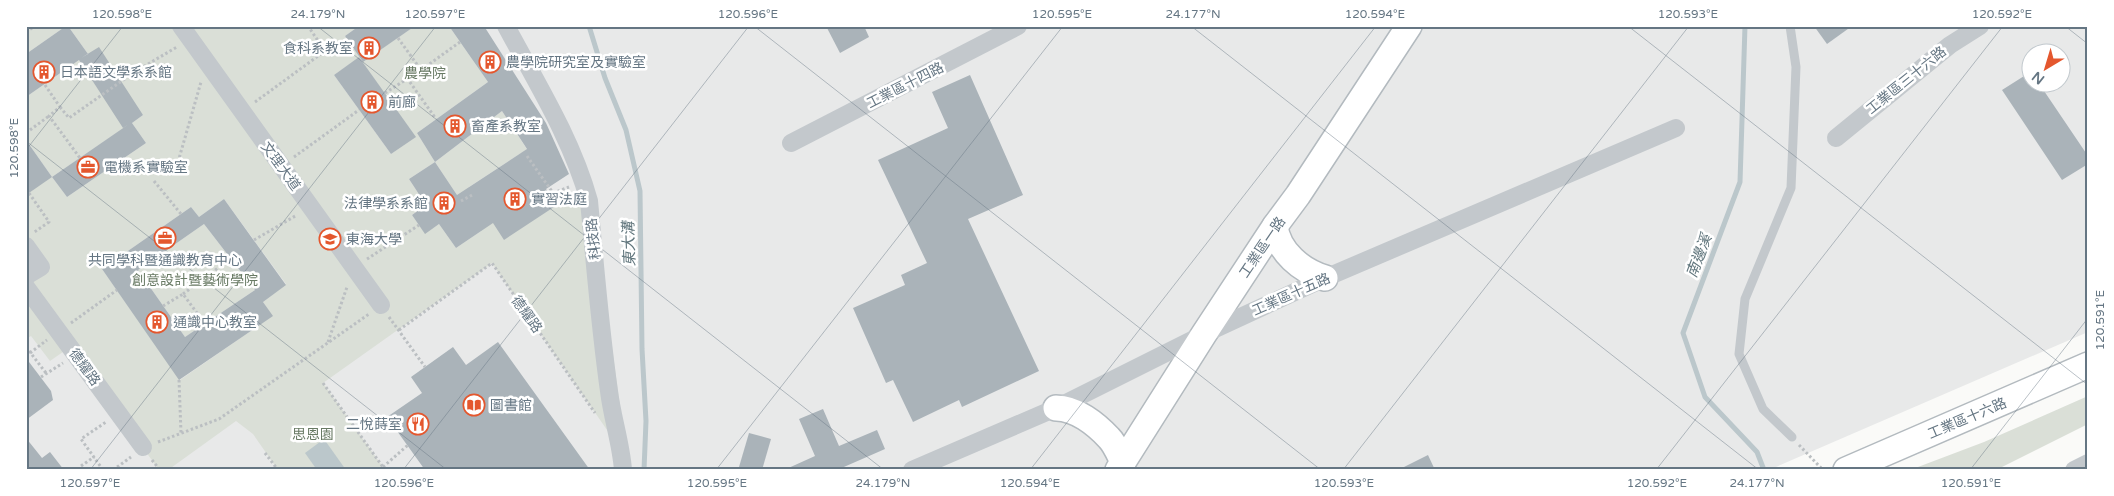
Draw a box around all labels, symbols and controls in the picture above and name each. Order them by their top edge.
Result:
text: 120.598°E [92,7,153,21]
text: 24.179°N [291,7,345,21]
text: 120.597°E [405,7,466,21]
text: 120.596°E [718,7,779,21]
text: 120.595°E [1032,7,1092,21]
text: 24.177°N [1165,7,1221,21]
text: 120.594°E [1345,7,1406,21]
text: 120.593°E [1658,7,1719,21]
text: 120.592°E [1972,7,2033,21]
building icon: 食科系教室 [357,36,381,60]
place label: 食科系教室 [283,40,353,57]
north arrow [2022,42,2072,92]
street label: 工業區三十六路 [1863,43,1950,118]
building icon: 農學院研究室及實驗室 [478,50,502,74]
place label: 農學院研究室及實驗室 [506,54,646,71]
street label: 工業區十四路 [864,59,947,112]
building icon: 日本語文學系系館 [32,60,56,84]
place label: 日本語文學系系館 [60,64,172,81]
park label: 農學院 [404,65,446,82]
text: N [2029,68,2048,88]
building icon: 前廊 [360,90,384,114]
place label: 前廊 [388,94,416,111]
building icon: 畜產系教室 [443,114,467,138]
text: 120.598°E [7,117,21,178]
place label: 畜產系教室 [471,118,541,135]
street label: 文理大道 [257,139,304,194]
office icon: 電機系實驗室 [76,155,100,179]
place label: 電機系實驗室 [104,159,188,176]
building icon: 實習法庭 [503,187,527,211]
building icon: 法律學系系館 [432,191,456,215]
place label: 實習法庭 [531,191,587,208]
place label: 法律學系系館 [344,195,428,212]
street label: 工業區一路 [1236,214,1289,281]
street label: 科技路 [583,217,604,261]
water label: 東大溝 [619,219,639,267]
office icon: 共同學科暨通識教育中心 [153,226,177,250]
school or university icon: 東海大學 [318,227,342,251]
water label: 南邊溪 [1683,230,1716,280]
place label: 東海大學 [346,231,402,248]
place label: 共同學科暨通識教育中心 [88,252,242,269]
street label: 工業區十五路 [1249,270,1333,319]
park label: 創意設計暨藝術學院 [132,272,258,289]
text: 120.591°E [2093,289,2107,350]
street label: 德耀路 [508,292,546,336]
building icon: 通識中心教室 [145,310,169,334]
place label: 通識中心教室 [173,314,257,331]
street label: 德耀路 [65,345,104,389]
library icon: 圖書館 [462,393,486,417]
street label: 工業區十六路 [1925,394,2009,443]
place label: 圖書館 [490,397,532,414]
restaurant icon: 二悅蒔室 [406,412,430,436]
place label: 二悅蒔室 [346,416,402,433]
park label: 思恩園 [292,426,334,443]
text: 120.597°E [60,476,121,490]
text: 120.596°E [374,476,435,490]
text: 120.595°E [687,476,747,490]
text: 24.179°N [856,476,910,490]
text: 120.594°E [1000,476,1061,490]
text: 120.593°E [1314,476,1375,490]
text: 120.592°E [1627,476,1688,490]
text: 24.177°N [1729,476,1785,490]
text: 120.591°E [1941,476,2002,490]

